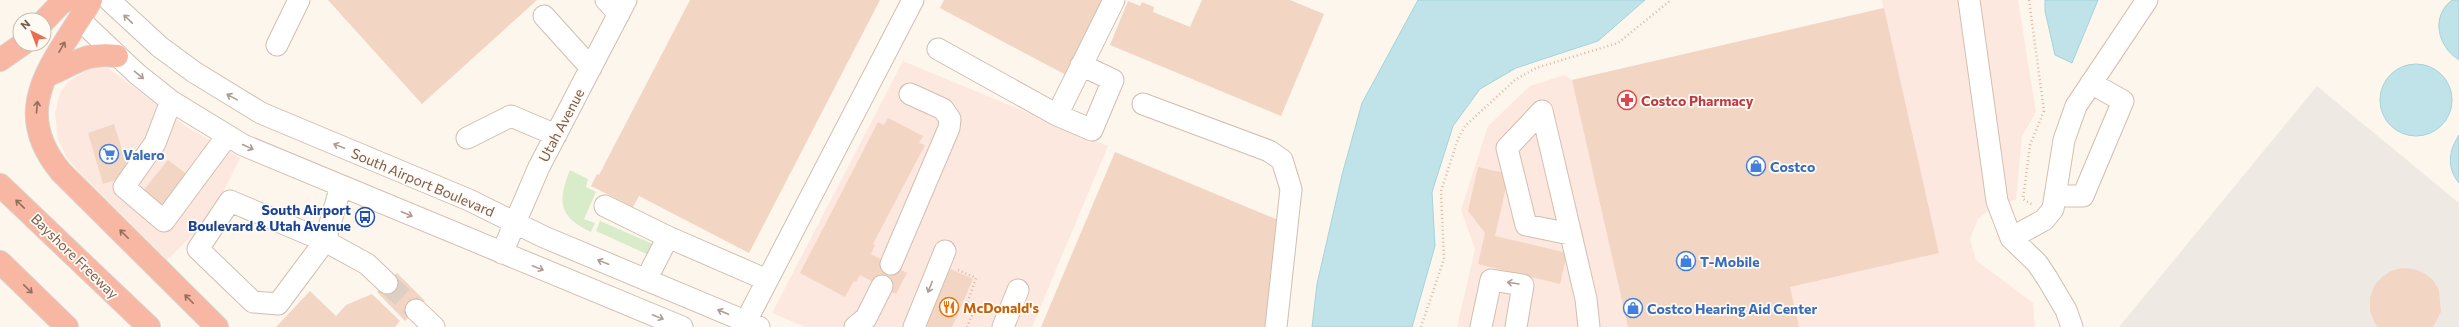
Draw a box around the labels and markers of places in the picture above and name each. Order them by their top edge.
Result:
pharmacy icon: Costco Pharmacy [1616,89,1638,111]
place label: Costco Pharmacy [1641,92,1754,109]
supermarket icon: Valero [98,143,120,165]
place label: Valero [123,146,165,163]
shop icon: Costco [1745,155,1767,177]
place label: Costco [1770,158,1815,175]
place label: South Airport Boulevard & Utah Avenue [188,201,351,234]
bus stop icon: South Airport Boulevard & Utah Avenue [354,206,376,228]
shop icon: T-Mobile [1675,250,1697,272]
place label: T-Mobile [1700,253,1760,270]
restaurant icon: McDonald's [938,296,960,318]
shop icon: Costco Hearing Aid Center [1622,297,1644,319]
place label: McDonald's [963,299,1039,316]
place label: Costco Hearing Aid Center [1647,300,1817,317]

